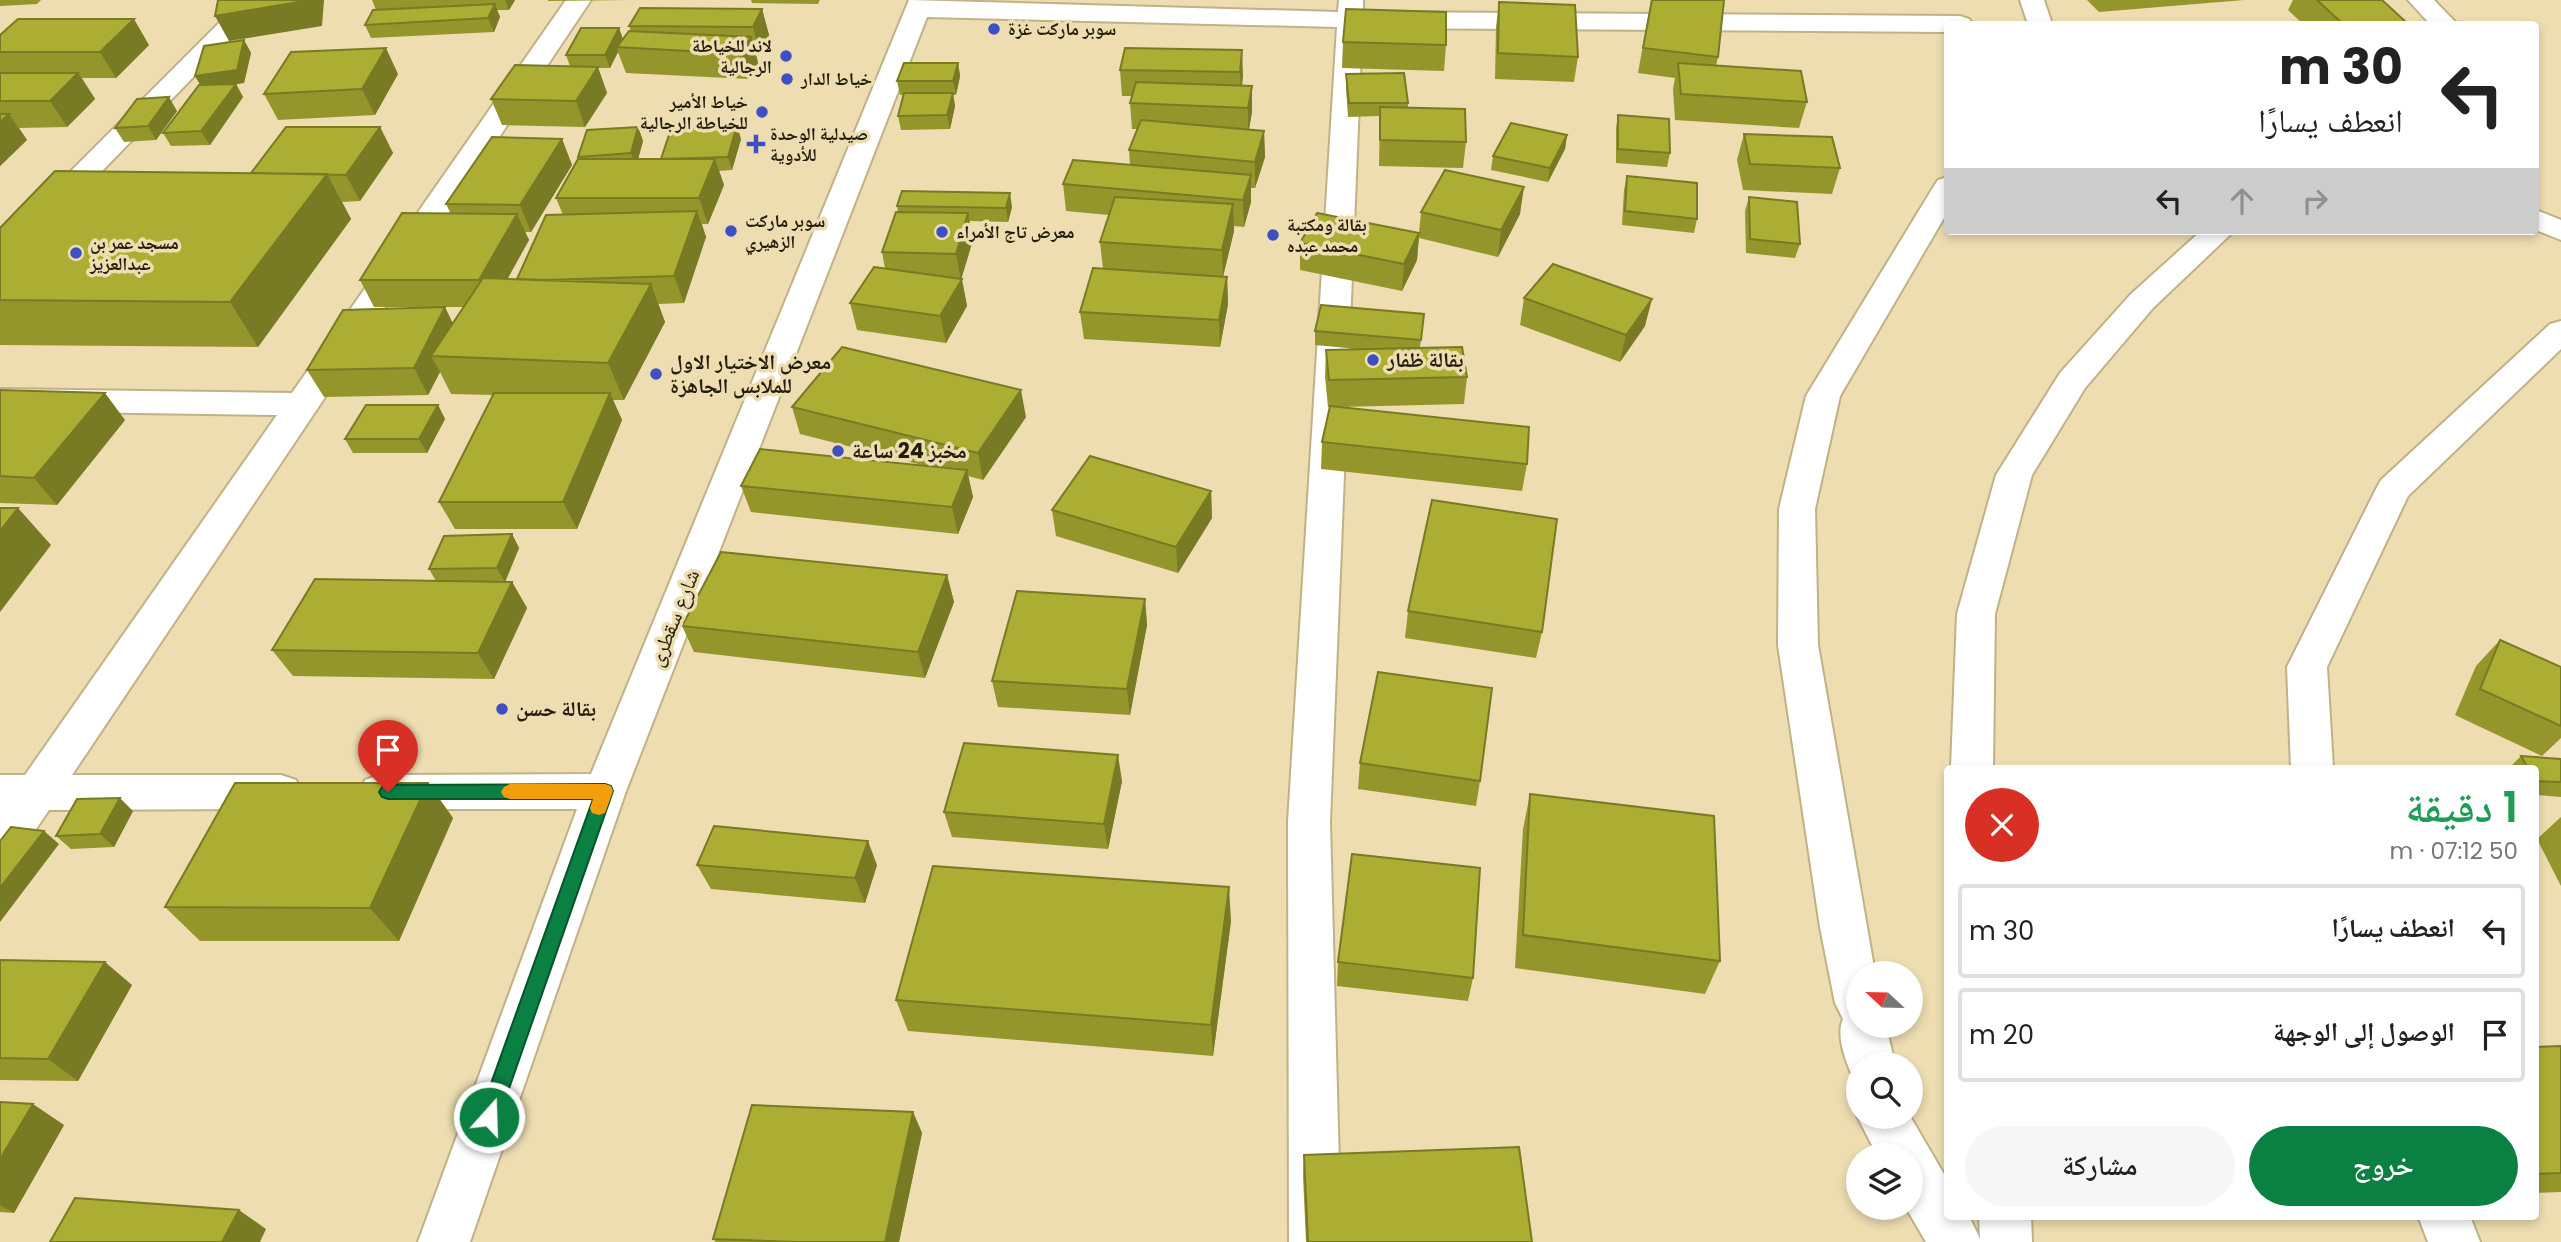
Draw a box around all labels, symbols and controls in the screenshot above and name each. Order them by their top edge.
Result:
place label: سوبر ماركت غزة [1008,16,1116,41]
marker: سوبر ماركت غزة [986,21,1002,37]
place label: لاند للخياطة الرجالية [692,33,772,79]
text: 30 m [2279,33,2403,101]
marker: لاند للخياطة الرجالية [778,48,794,64]
icon: left [2427,49,2518,140]
place label: خياط الدار [800,66,872,91]
marker: خياط الدار [779,71,795,87]
place label: خياط الأمير للخياطة الرجالية [640,89,748,135]
text: انعطف يسارًا [2258,98,2403,143]
marker: خياط الأمير للخياطة الرجالية [754,104,770,120]
place label: صيدلية الوحدة للأدوية [770,121,868,167]
marker: صيدلية الوحدة للأدوية [748,136,764,152]
icon: left [2150,182,2188,220]
icon: ahead [2223,182,2261,220]
icon: right [2296,182,2334,220]
place label: سوبر ماركت الزهيري [745,208,825,256]
place label: بقالة ومكتبة محمد عبده [1287,212,1367,258]
place label: معرض تاج الأمراء [956,219,1075,244]
marker: سوبر ماركت الزهيري [723,223,739,239]
marker: معرض تاج الأمراء [934,224,950,240]
marker: بقالة ومكتبة محمد عبده [1265,227,1281,243]
place label: مسجد عمر بن عبدالعزيز [89,230,179,276]
marker: مسجد عمر بن عبدالعزيز [68,245,84,261]
place label: بقالة ظفار [1386,345,1463,374]
place label: معرض الاختيار الاول للملابس الجاهزة [670,347,831,400]
marker: بقالة ظفار [1365,352,1381,368]
marker: معرض الاختيار الاول للملابس الجاهزة [648,366,664,382]
place label: مخبز 24 ساعة [852,436,967,465]
marker: مخبز 24 ساعة [830,443,846,459]
street label: شارع سقطرى [641,565,706,671]
place label: بقالة حسن [516,694,596,723]
marker: بقالة حسن [494,701,510,717]
pin [358,720,418,792]
icon: arrive [369,731,407,769]
text: 1 دقيقة [2406,778,2518,837]
button: close [1965,788,2039,862]
text: 50 m · 07:12 [2390,835,2518,867]
text: انعطف يسارًا [2332,910,2455,946]
icon: left [2476,912,2514,950]
text: 30 m [1969,913,2034,949]
north arrow [1846,961,1923,1038]
map controls [1846,961,1923,1220]
text: الوصول إلى الوجهة [2273,1014,2455,1050]
icon: arrive [2476,1016,2514,1054]
text: 20 m [1969,1017,2034,1053]
button: search [1846,1052,1923,1129]
position arrow [452,1080,526,1154]
button: مشاركة [1965,1126,2235,1206]
button: خروج [2249,1126,2518,1206]
button: layers [1846,1143,1923,1220]

